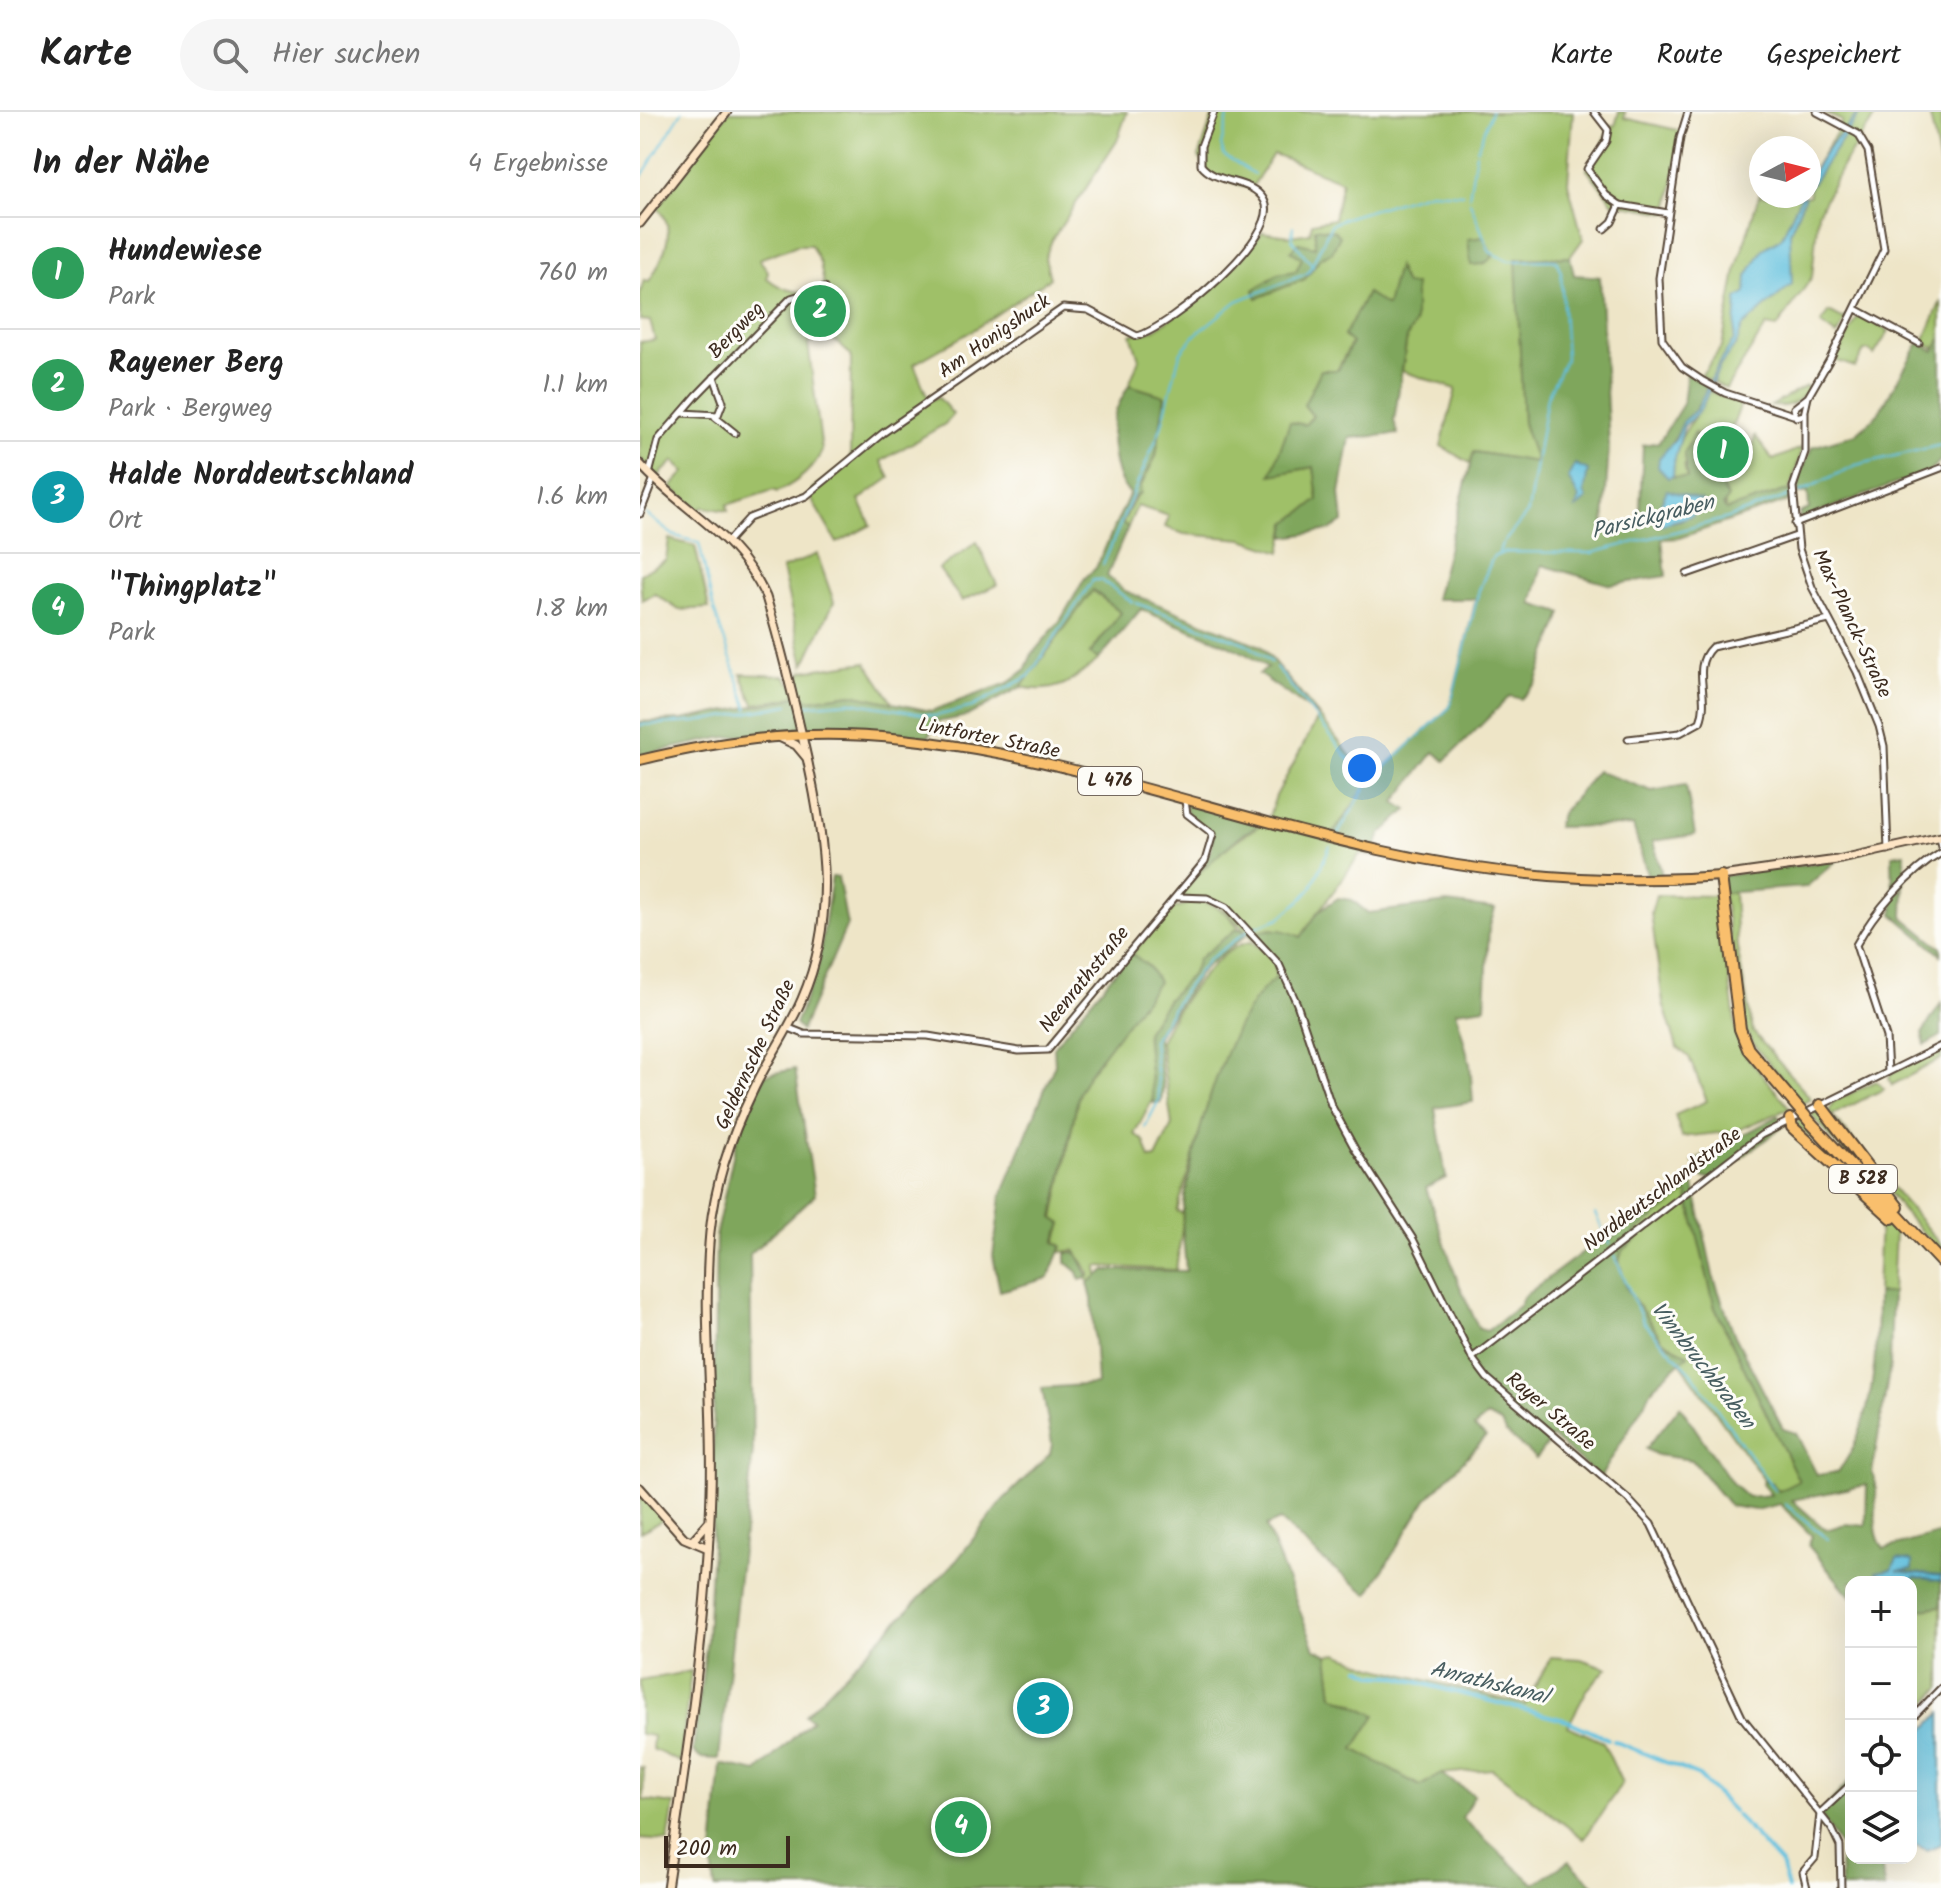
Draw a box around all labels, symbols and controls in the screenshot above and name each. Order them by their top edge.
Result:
search box [180,19,740,91]
text: Karte [40,25,132,85]
text: Hier suchen [272,31,421,79]
icon: search [208,33,252,77]
text: Karte [1550,33,1613,78]
text: Route [1657,33,1723,78]
text: Gespeichert [1767,33,1901,78]
north arrow [1749,136,1821,208]
text: In der Nähe [32,137,210,191]
text: 4 Ergebnisse [468,143,608,185]
text: Hundewiese [108,228,262,276]
text: 1 [54,252,62,294]
text: 760 m [537,252,608,294]
text: Park [108,276,155,318]
pin: 2 [794,281,846,341]
street label: Am Honigshuck [932,286,1058,388]
street label: Bergweg [701,295,773,367]
text: Rayener Berg [108,340,284,388]
text: 2 [50,364,66,406]
text: 1.1 km [542,364,608,406]
text: Park · Bergweg [108,388,273,430]
pin: 1 [1697,422,1749,482]
text: Halde Norddeutschland [108,452,413,500]
text: 3 [51,476,65,518]
text: 1.6 km [536,476,608,518]
water label: Parsickgraben [1588,485,1720,550]
text: Ort [108,500,143,542]
street label: Max-Planck-Straße [1802,544,1900,704]
text: "Thingplatz" [108,564,276,612]
text: 4 [51,588,65,630]
text: 1.8 km [535,588,608,630]
text: Park [108,612,155,654]
street label: Lintforter Straße [915,710,1063,768]
your location [1342,748,1382,788]
road number: L 476 [1078,767,1142,795]
street label: Neenrathstraße [1032,920,1138,1040]
street label: Geldernsche Straße [707,975,805,1135]
street label: Norddeutschlandstraße [1577,1120,1749,1260]
road number: B 528 [1829,1165,1897,1193]
water label: Vinnbruchbraben [1641,1295,1765,1439]
street label: Rayer Straße [1498,1365,1602,1459]
map controls [1845,1576,1917,1864]
button: + [1845,1576,1917,1648]
button: − [1845,1648,1917,1720]
water label: Anrathskanal [1426,1652,1556,1717]
pin: 3 [1017,1678,1069,1738]
button: locate [1845,1720,1917,1792]
button: layers [1845,1792,1917,1864]
pin: 4 [935,1797,987,1857]
scale bar [664,1832,790,1868]
text: 200 m [676,1832,737,1867]

